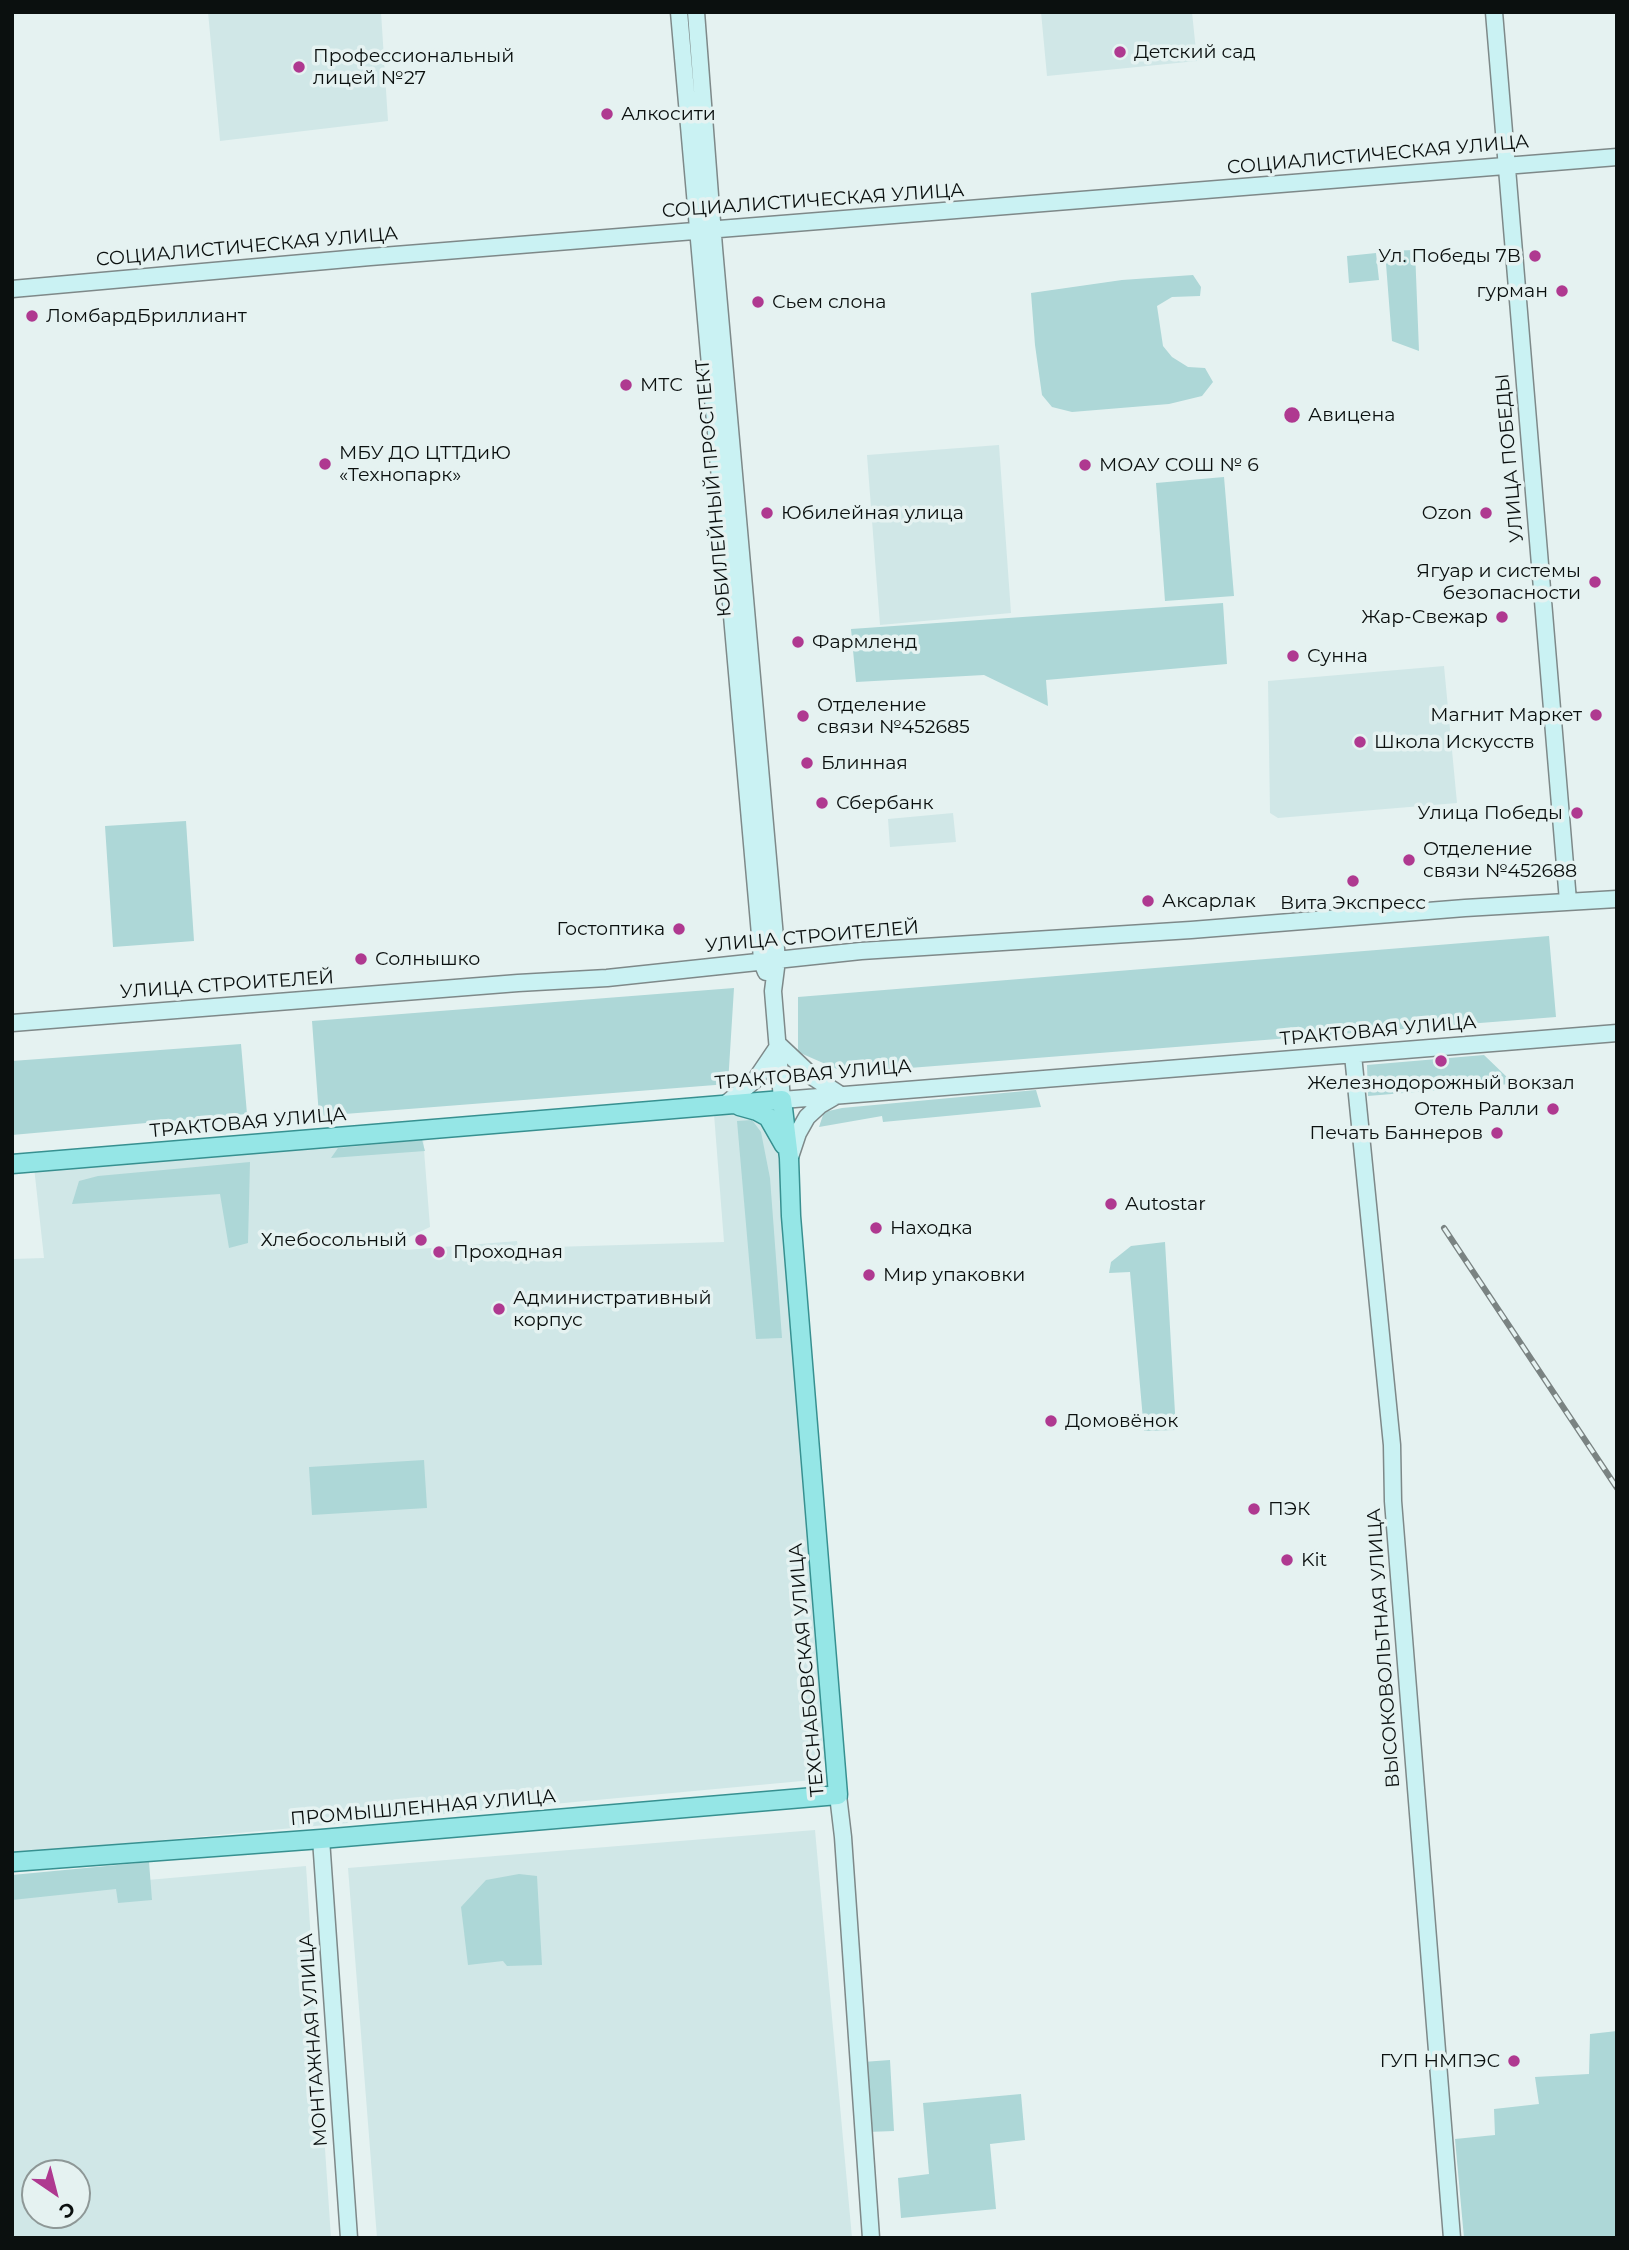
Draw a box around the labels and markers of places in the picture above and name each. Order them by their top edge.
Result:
place label: Детский сад [1134,41,1256,63]
marker: Детский сад [1112,44,1128,60]
place label: Профессиональный лицей №27 [313,45,514,89]
marker: Профессиональный лицей №27 [291,59,307,75]
place label: Алкосити [621,103,716,125]
marker: Алкосити [599,106,615,122]
place label: Ул. Победы 7В [1378,245,1521,267]
marker: Ул. Победы 7В [1527,248,1543,264]
place label: гурман [1476,280,1548,302]
marker: гурман [1554,283,1570,299]
place label: Сьем слона [772,291,886,313]
marker: Сьем слона [750,294,766,310]
place label: ЛомбардБриллиант [46,305,247,327]
marker: ЛомбардБриллиант [24,308,40,324]
place label: МТС [640,374,683,396]
marker: МТС [618,377,634,393]
place label: Авицена [1308,404,1395,426]
marker: Авицена [1282,405,1302,425]
place label: МБУ ДО ЦТТДиЮ «Технопарк» [339,442,511,486]
place label: МОАУ СОШ № 6 [1099,454,1259,476]
marker: МБУ ДО ЦТТДиЮ «Технопарк» [317,456,333,472]
marker: МОАУ СОШ № 6 [1077,457,1093,473]
place label: Юбилейная улица [781,502,964,524]
place label: Ozon [1422,502,1472,524]
marker: Юбилейная улица [759,505,775,521]
marker: Ozon [1478,505,1494,521]
place label: Ягуар и системы безопасности [1416,560,1581,604]
marker: Ягуар и системы безопасности [1587,574,1603,590]
place label: Жар-Свежар [1361,606,1488,628]
marker: Жар-Свежар [1494,609,1510,625]
place label: Фармленд [812,631,917,653]
marker: Фармленд [790,634,806,650]
place label: Сунна [1307,645,1368,667]
marker: Сунна [1285,648,1301,664]
place label: Отделение связи №452685 [817,694,970,738]
place label: Магнит Маркет [1430,704,1582,726]
marker: Магнит Маркет [1588,707,1604,723]
marker: Отделение связи №452685 [795,708,811,724]
place label: Школа Искусств [1374,731,1534,753]
marker: Школа Искусств [1352,734,1368,750]
place label: Блинная [821,752,908,774]
marker: Блинная [799,755,815,771]
place label: Сбербанк [836,792,934,814]
marker: Сбербанк [814,795,830,811]
place label: Улица Победы [1418,802,1563,824]
marker: Улица Победы [1569,805,1585,821]
place label: Отделение связи №452688 [1423,838,1577,882]
marker: Отделение связи №452688 [1401,852,1417,868]
marker: Вита Экспресс [1345,873,1361,889]
place label: Аксарлак [1162,890,1256,912]
place label: Вита Экспресс [1280,892,1426,914]
marker: Аксарлак [1140,893,1156,909]
place label: Гостоптика [556,918,665,940]
marker: Гостоптика [671,921,687,937]
place label: Солнышко [375,948,480,970]
marker: Солнышко [353,951,369,967]
marker: Железнодорожный вокзал [1433,1053,1449,1069]
place label: Железнодорожный вокзал [1307,1072,1575,1094]
place label: Отель Ралли [1414,1098,1539,1120]
marker: Отель Ралли [1545,1101,1561,1117]
place label: Печать Баннеров [1310,1122,1483,1144]
marker: Печать Баннеров [1489,1125,1505,1141]
place label: Autostar [1125,1193,1206,1215]
marker: Autostar [1103,1196,1119,1212]
place label: Находка [890,1217,973,1239]
marker: Находка [868,1220,884,1236]
place label: Хлебосольный [261,1229,407,1251]
marker: Хлебосольный [413,1232,429,1248]
place label: Проходная [453,1241,563,1263]
marker: Проходная [431,1244,447,1260]
place label: Мир упаковки [883,1264,1025,1286]
marker: Мир упаковки [861,1267,877,1283]
place label: Административный корпус [513,1287,711,1331]
marker: Административный корпус [491,1301,507,1317]
place label: Домовёнок [1065,1410,1178,1432]
marker: Домовёнок [1043,1413,1059,1429]
place label: ПЭК [1268,1498,1310,1520]
marker: ПЭК [1246,1501,1262,1517]
place label: Kit [1301,1549,1327,1571]
marker: Kit [1279,1552,1295,1568]
place label: ГУП НМПЭС [1380,2050,1500,2072]
marker: ГУП НМПЭС [1506,2053,1522,2069]

